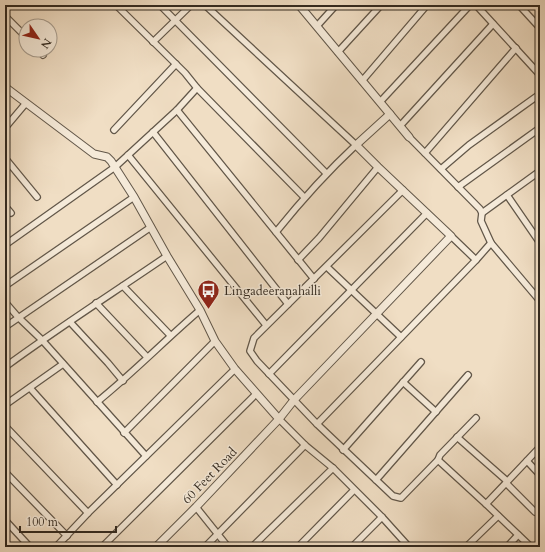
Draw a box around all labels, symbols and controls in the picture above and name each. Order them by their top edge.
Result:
north arrow [18,18,58,58]
text: N [37,35,55,52]
bus stop icon: Lingadeeranahalli [196,277,222,310]
place label: Lingadeeranahalli [224,282,321,300]
street label: 60 Feet Road [178,443,241,508]
scale bar [20,508,116,534]
text: 100 m [26,514,59,530]

